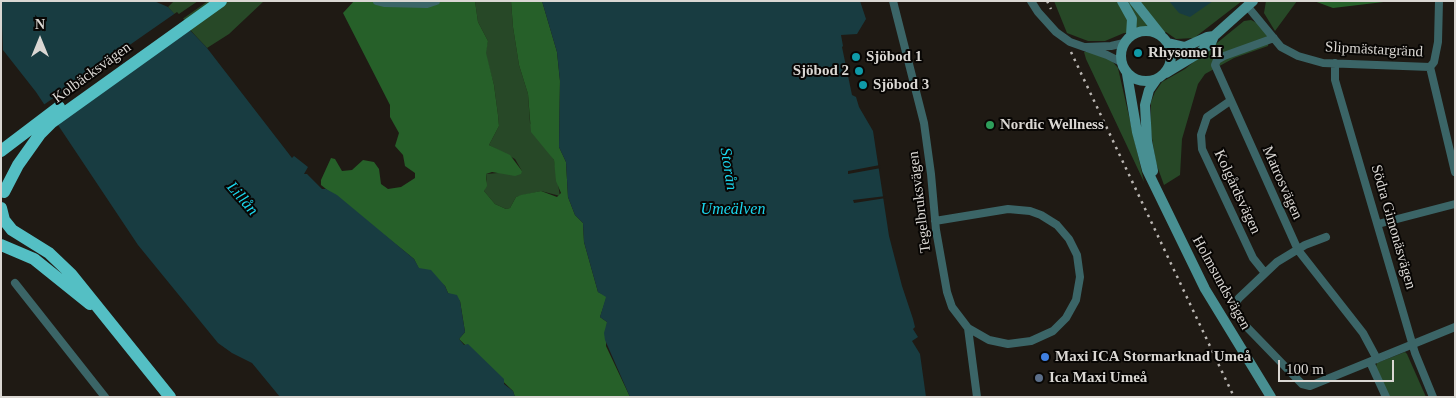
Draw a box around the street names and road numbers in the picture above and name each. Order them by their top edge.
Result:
street label: Slipmästargränd [1325,38,1423,62]
street label: Kolbäcksvägen [49,39,135,107]
street label: Matrosvägen [1258,144,1306,222]
street label: Kolgårdsvägen [1210,147,1264,237]
street label: Tegelbruksvägen [905,150,935,254]
street label: Södra Gimonäsvägen [1367,163,1419,291]
street label: Holmsundsvägen [1188,233,1254,333]

